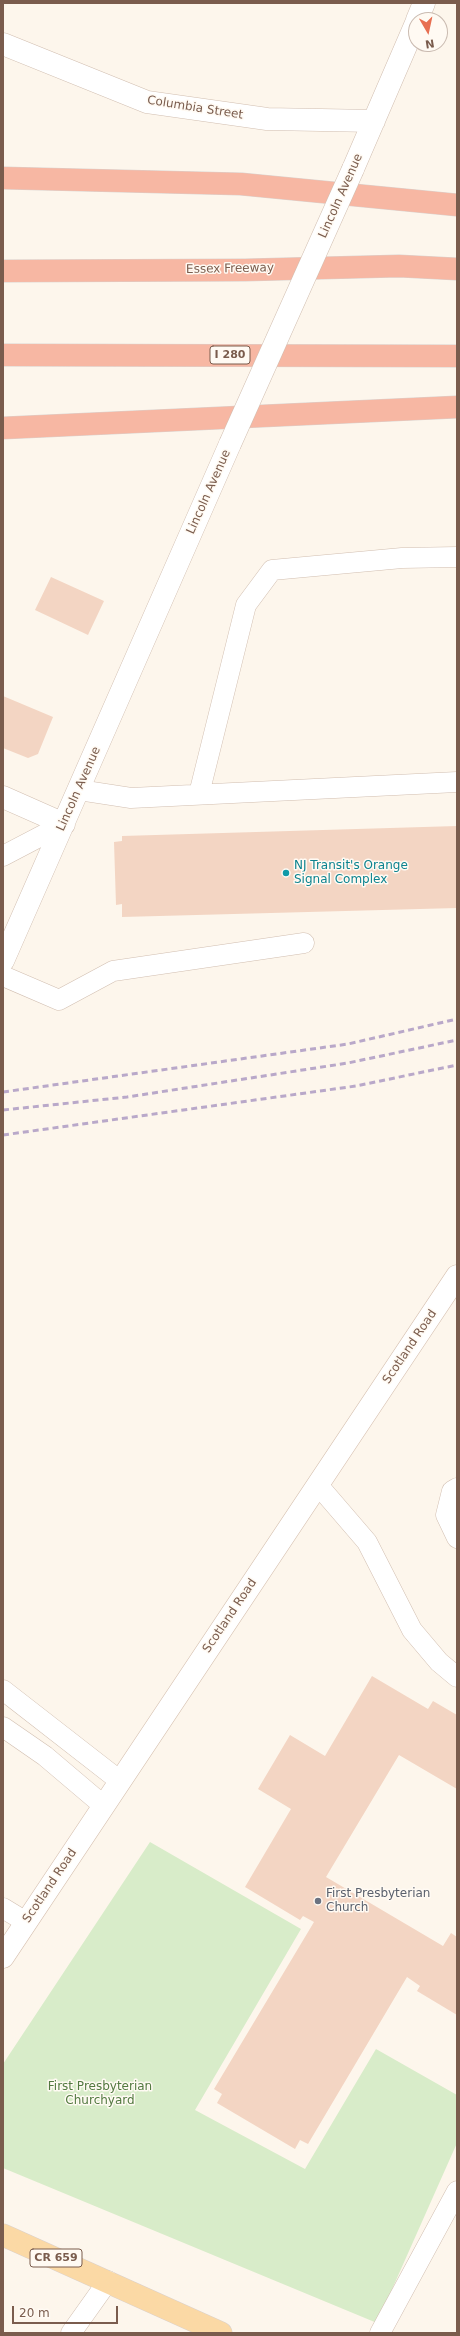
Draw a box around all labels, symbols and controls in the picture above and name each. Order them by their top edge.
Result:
north arrow [408,12,448,52]
text: N [424,36,435,50]
street label: Columbia Street [146,93,244,123]
street label: Lincoln Avenue [316,152,366,240]
street label: Essex Freeway [186,261,274,277]
road number: I 280 [210,346,250,364]
street label: Lincoln Avenue [184,448,234,536]
street label: Lincoln Avenue [54,745,104,833]
place label: NJ Transit's Orange Signal Complex [294,859,408,887]
marker: NJ Transit's Orange Signal Complex [281,868,291,878]
street label: Scotland Road [380,1307,440,1387]
street label: Scotland Road [200,1576,260,1656]
street label: Scotland Road [20,1846,80,1926]
place label: First Presbyterian Church [326,1887,430,1915]
marker: First Presbyterian Church [313,1896,323,1906]
park label: First Presbyterian Churchyard [48,2080,152,2108]
road number: CR 659 [30,2249,82,2267]
scale bar [14,2298,120,2324]
text: 20 m [19,2306,50,2320]

